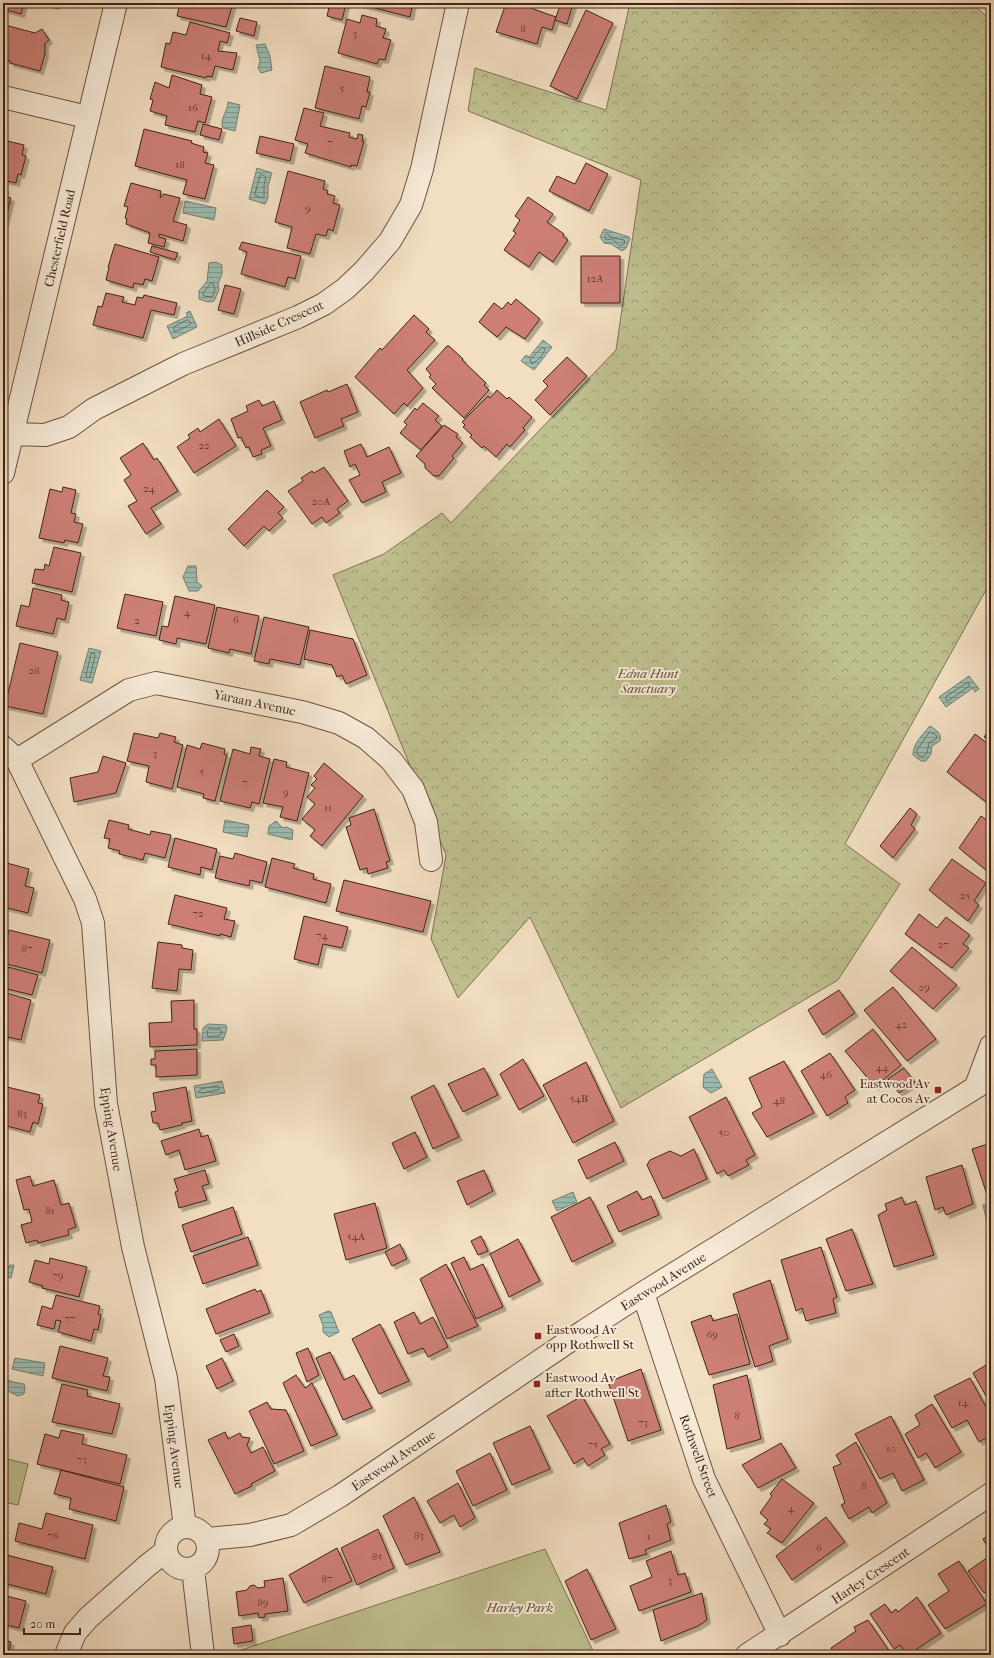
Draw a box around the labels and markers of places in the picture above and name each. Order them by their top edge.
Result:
place label: Eastwood Av at Cocos Av [859,1076,930,1106]
marker: Eastwood Av at Cocos Av [933,1085,943,1095]
place label: Eastwood Av opp Rothwell St [546,1322,634,1352]
marker: Eastwood Av opp Rothwell St [533,1331,543,1341]
place label: Eastwood Av after Rothwell St [545,1370,640,1400]
marker: Eastwood Av after Rothwell St [532,1379,542,1389]

